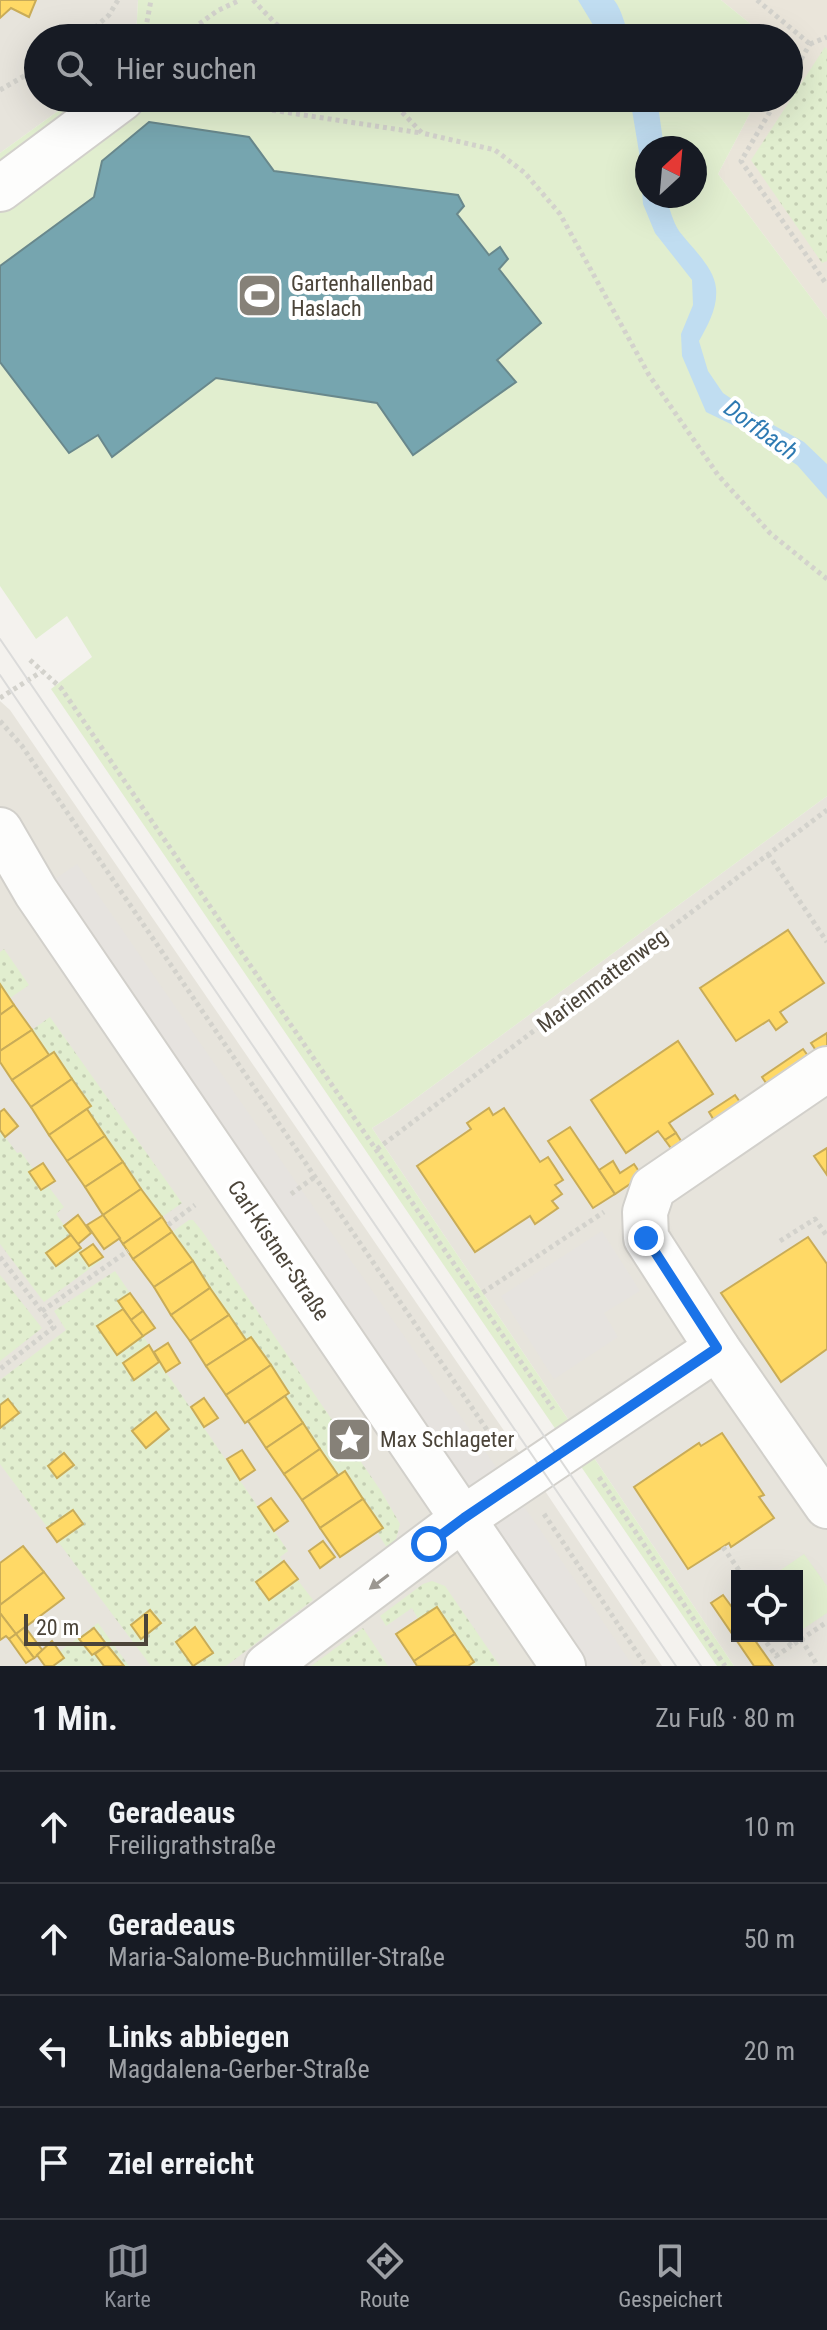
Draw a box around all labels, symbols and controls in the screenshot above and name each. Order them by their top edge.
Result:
search box [24,24,803,112]
icon: search [52,46,96,90]
text: Hier suchen [116,51,257,86]
north arrow [635,136,707,208]
place label: Gartenhallenbad Haslach [291,271,434,321]
sports icon: Gartenhallenbad Haslach [236,272,284,320]
water label: Dorfbach [719,394,803,466]
street label: Marienmattenweg [532,923,672,1037]
street label: Carl-Kistner-Straße [223,1176,335,1325]
route end [628,1220,664,1256]
place icon: Max Schlageter [325,1415,373,1463]
place label: Max Schlageter [380,1427,515,1452]
route start [411,1526,447,1562]
map controls [731,1570,803,1642]
button: locate [731,1570,803,1642]
one-way arrow [369,1573,389,1589]
scale bar [24,1610,148,1646]
text: 20 m [36,1615,79,1640]
text: 1 Min. [32,1698,118,1738]
text: Zu Fuß · 80 m [655,1703,795,1733]
text: Geradeaus [108,1795,235,1830]
icon: ahead [32,1805,76,1849]
text: 10 m [744,1812,795,1842]
text: Freiligrathstraße [108,1830,276,1860]
text: Geradeaus [108,1907,235,1942]
icon: ahead [32,1917,76,1961]
text: 50 m [744,1924,795,1954]
text: Maria-Salome-Buchmüller-Straße [108,1942,445,1972]
text: Links abbiegen [108,2019,290,2054]
icon: left [32,2029,76,2073]
text: 20 m [744,2036,795,2066]
text: Magdalena-Gerber-Straße [108,2054,370,2084]
icon: arrive [32,2141,76,2185]
text: Ziel erreicht [108,2146,254,2181]
tab: Karte [104,2239,151,2312]
tab: Route [360,2239,410,2312]
tab: Gespeichert [618,2239,723,2312]

